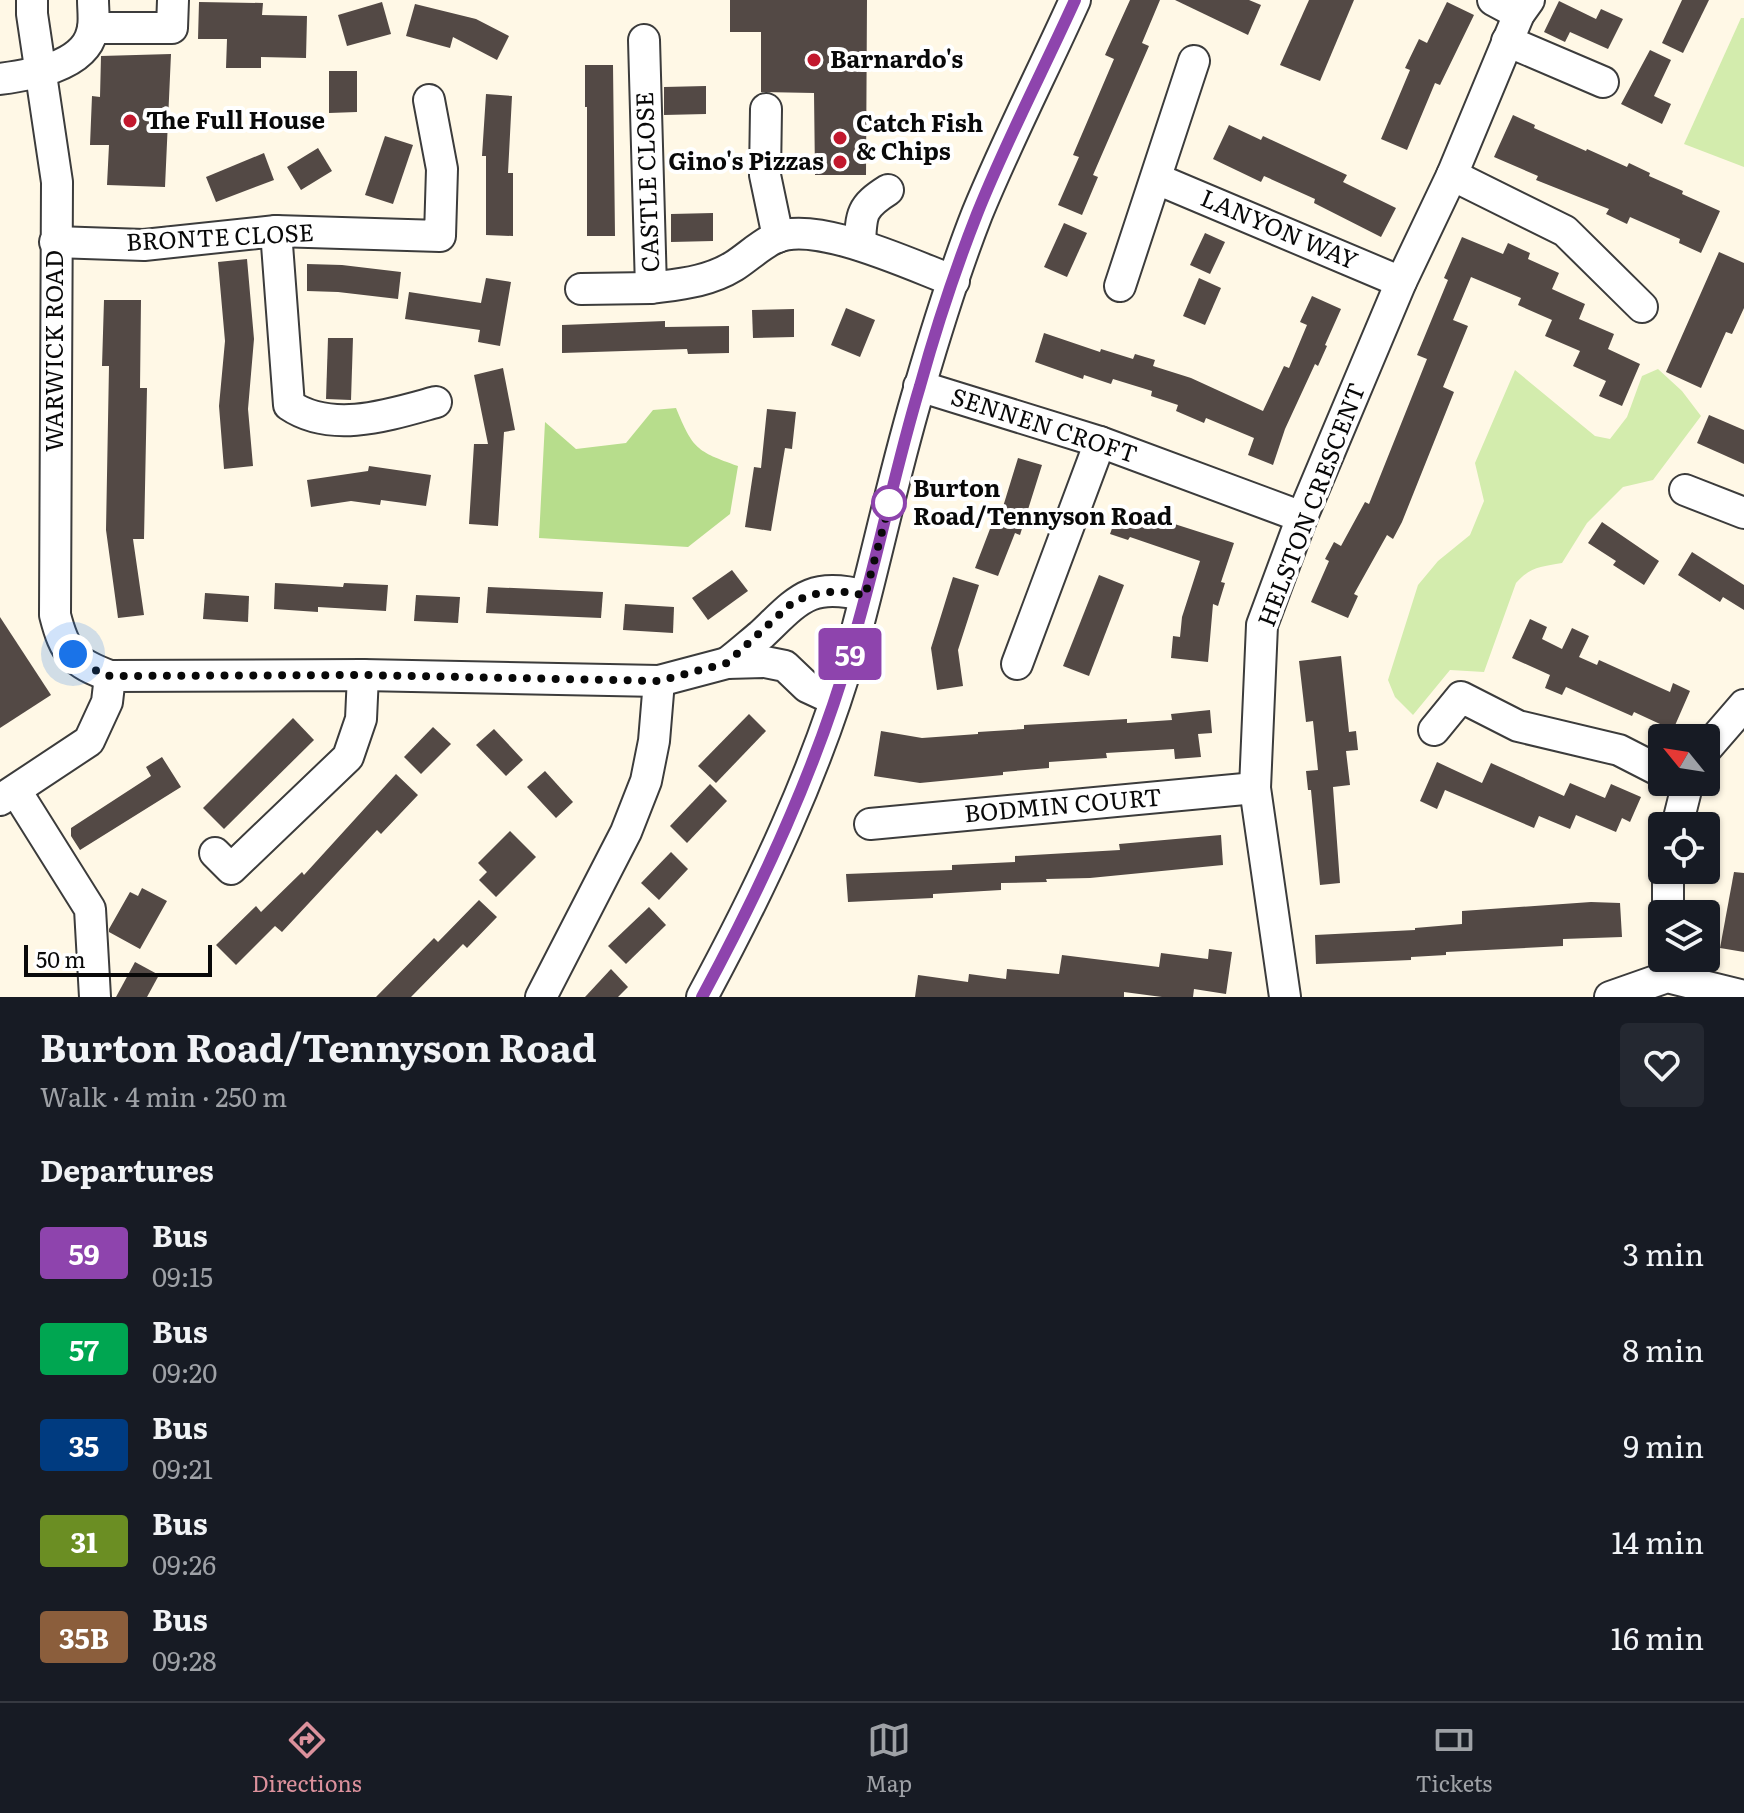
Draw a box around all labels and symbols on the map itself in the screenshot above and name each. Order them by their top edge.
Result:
place label: Barnardo's [830,40,963,75]
marker: Barnardo's [805,51,823,69]
street label: CASTLE CLOSE [625,91,666,273]
place label: The Full House [146,101,325,136]
place label: Catch Fish & Chips [856,104,983,167]
marker: The Full House [121,112,139,130]
marker: Catch Fish & Chips [831,129,849,147]
place label: Gino's Pizzas [668,142,824,177]
marker: Gino's Pizzas [831,153,849,171]
street label: LANYON WAY [1196,179,1364,277]
street label: BRONTE CLOSE [125,213,315,258]
street label: WARWICK ROAD [35,250,70,452]
street label: SENNEN CROFT [947,377,1142,470]
street label: HELSTON CRESCENT [1247,377,1372,631]
place label: Burton Road/Tennyson Road [913,469,1173,532]
marker: Burton Road/Tennyson Road [872,486,906,520]
line badge: 59 [814,628,886,680]
your location [53,634,93,674]
north arrow [1648,724,1720,796]
street label: BODMIN COURT [963,777,1163,830]
scale bar [24,941,212,977]

